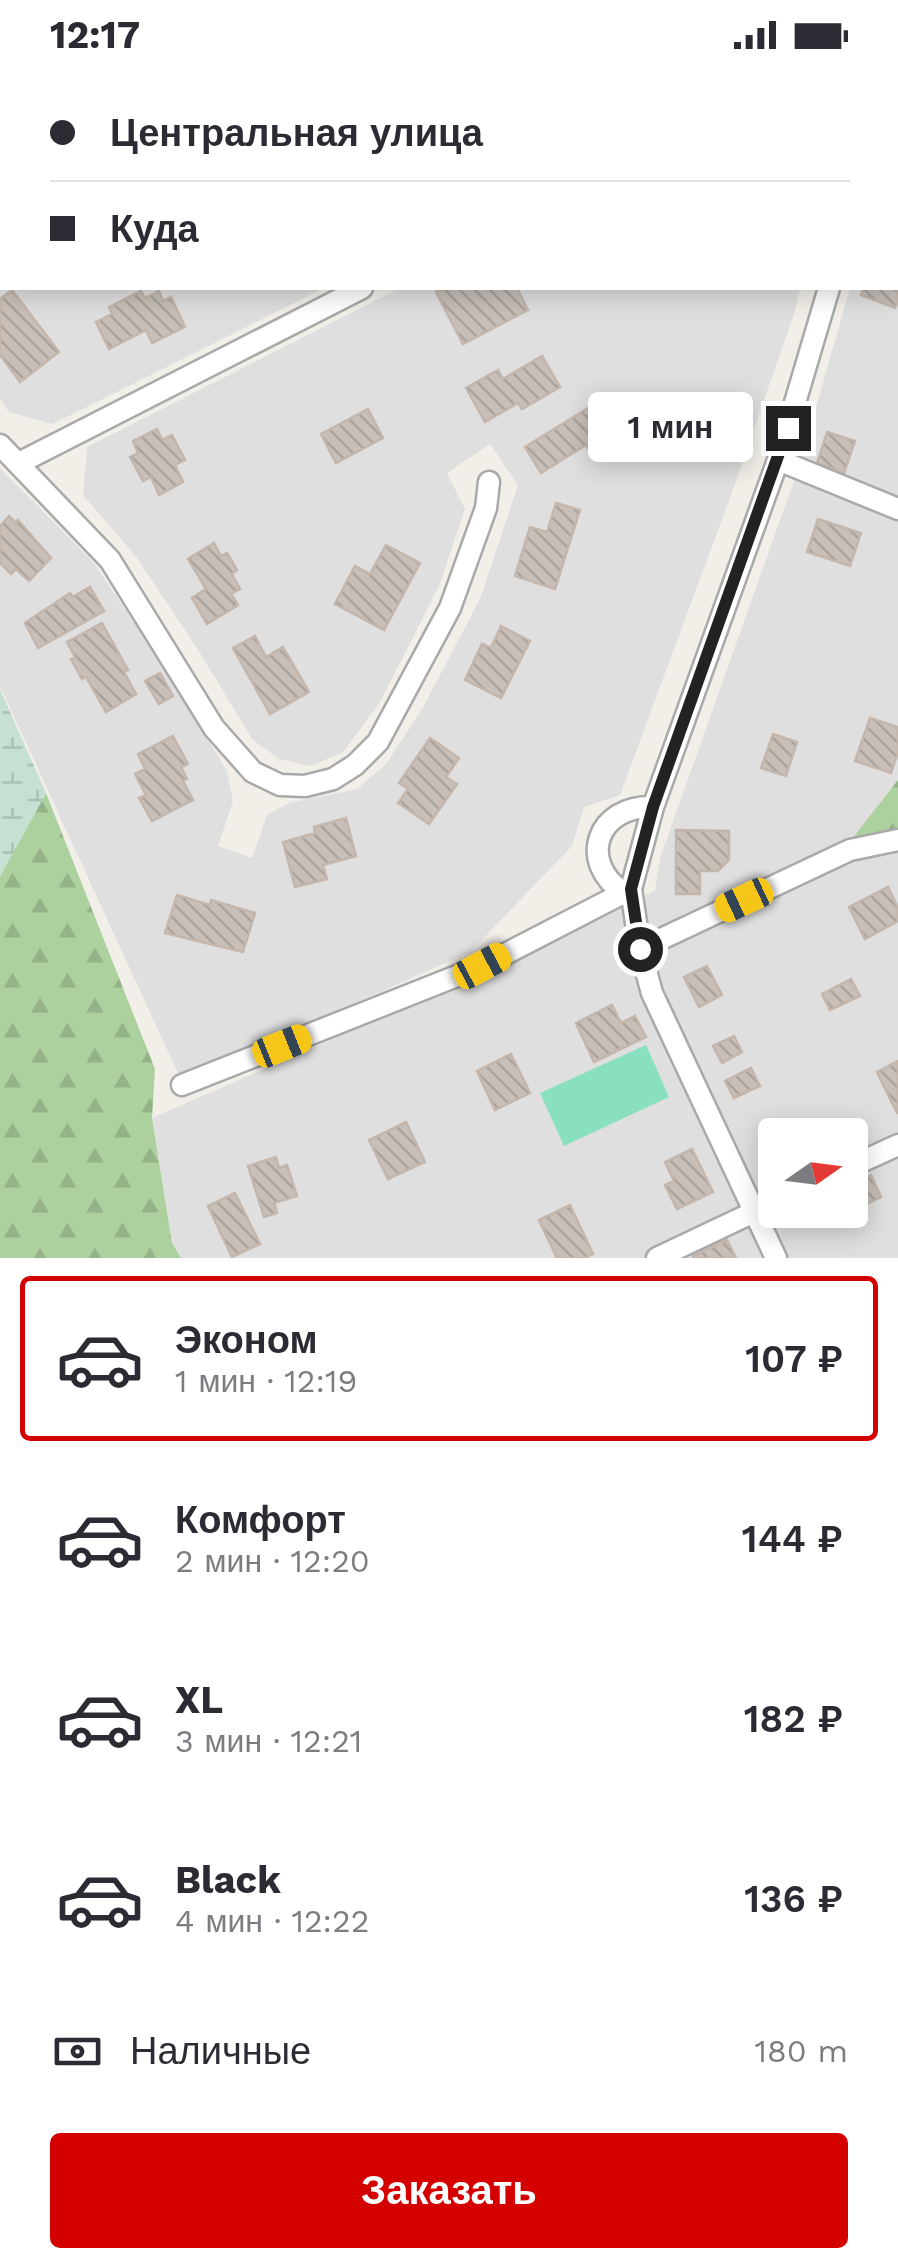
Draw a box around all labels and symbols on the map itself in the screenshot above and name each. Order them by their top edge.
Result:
callout: 1 мин [588,393,753,463]
route end [766,406,811,451]
car [710,874,778,926]
route start [618,927,663,972]
car [448,939,516,993]
car [249,1021,315,1071]
north arrow [758,1118,868,1228]

